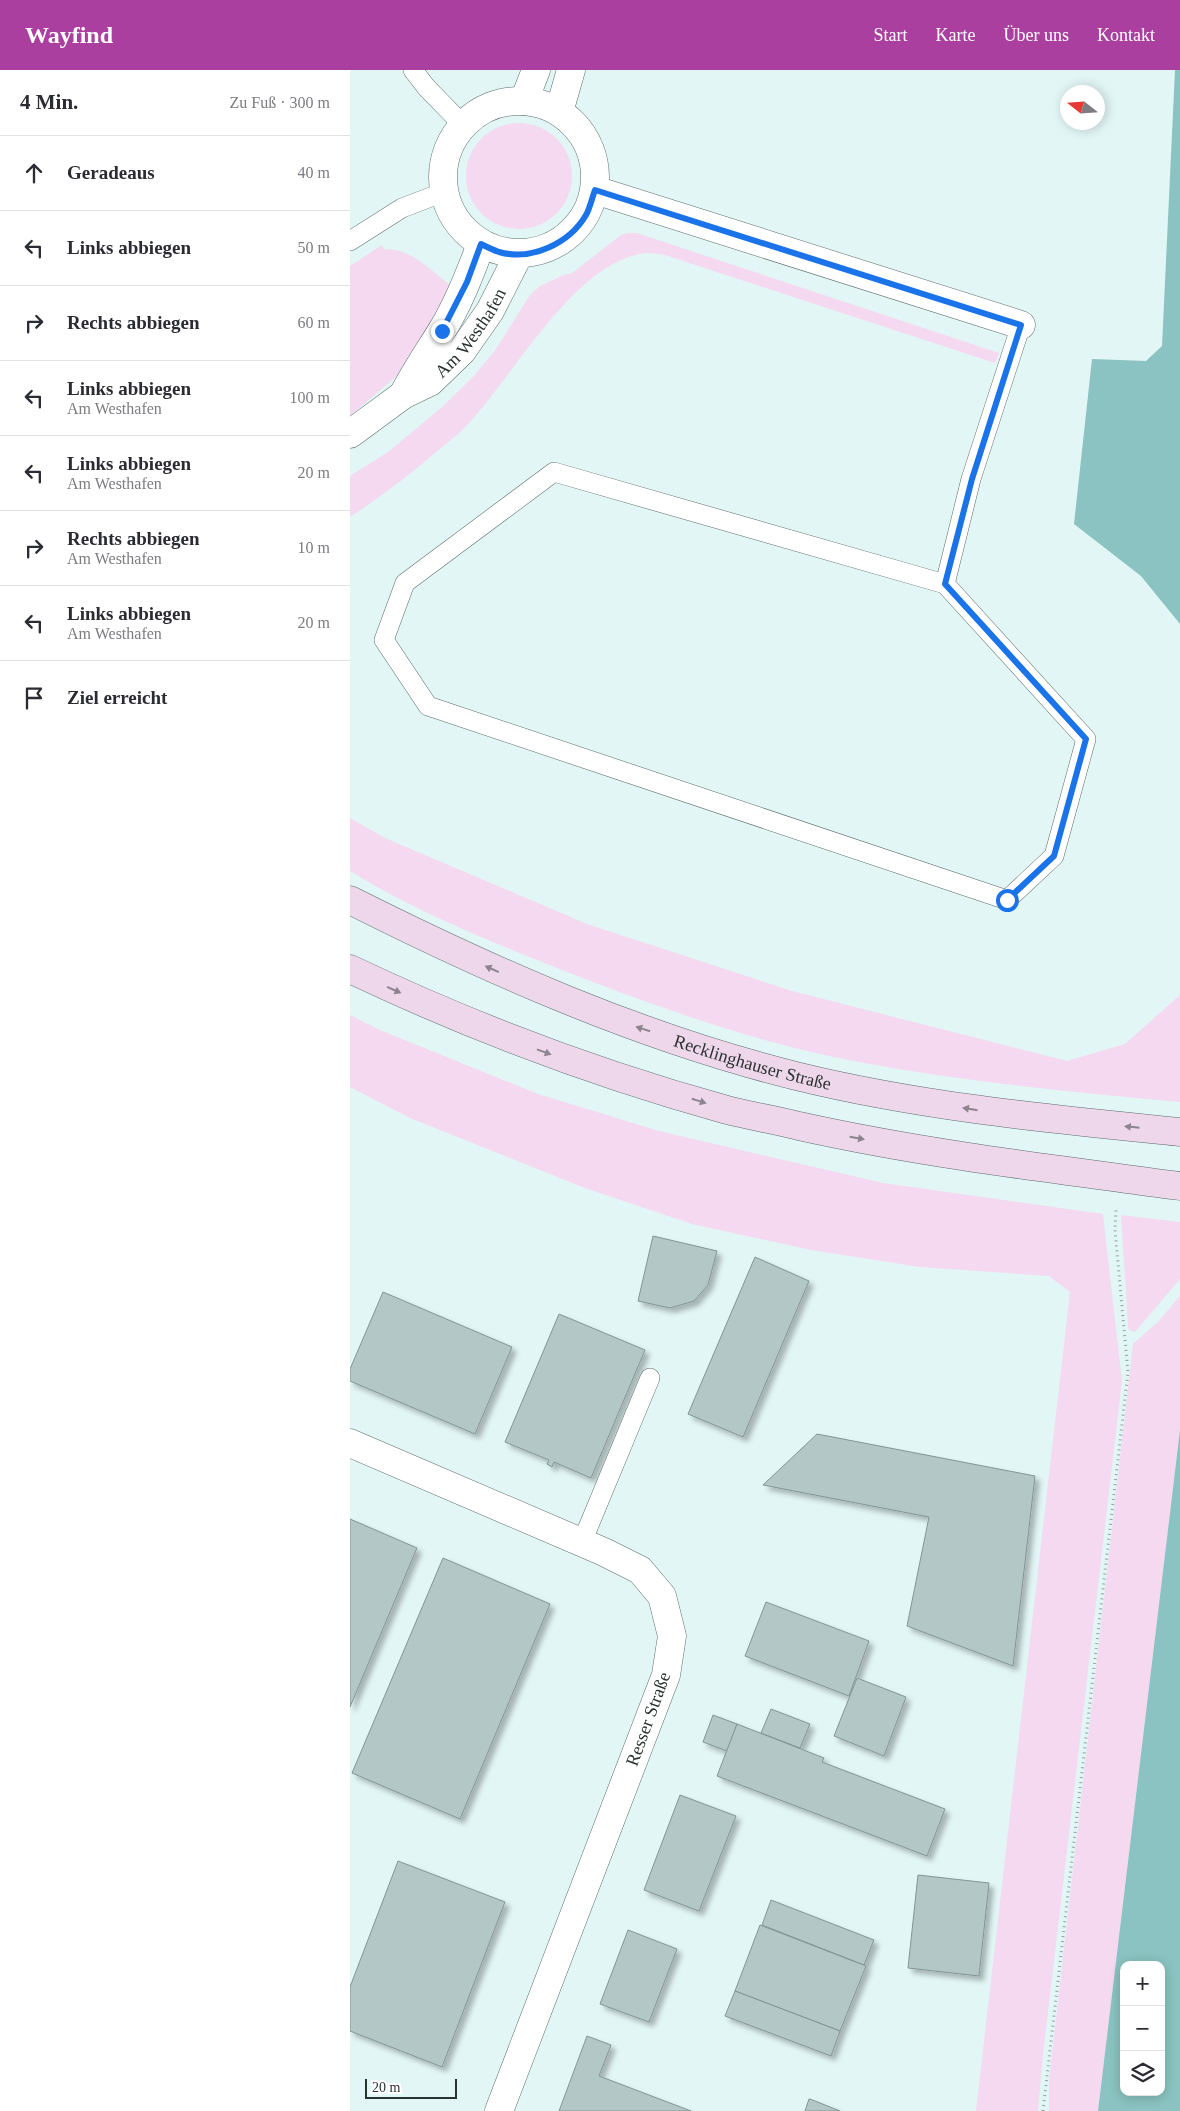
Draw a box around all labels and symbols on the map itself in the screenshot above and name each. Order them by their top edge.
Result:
north arrow [1060,85,1105,130]
street label: Am Westhafen [431,285,510,382]
route end [431,320,454,343]
route start [996,889,1019,912]
one-way arrow [485,964,499,972]
one-way arrow [387,986,401,994]
one-way arrow [635,1025,650,1033]
street label: Recklinghauser Straße [671,1031,833,1094]
one-way arrow [537,1049,552,1056]
one-way arrow [692,1098,707,1106]
one-way arrow [962,1104,978,1112]
one-way arrow [1123,1123,1139,1131]
one-way arrow [850,1135,866,1143]
street label: Resser Straße [622,1669,674,1769]
scale bar [365,2076,458,2099]

